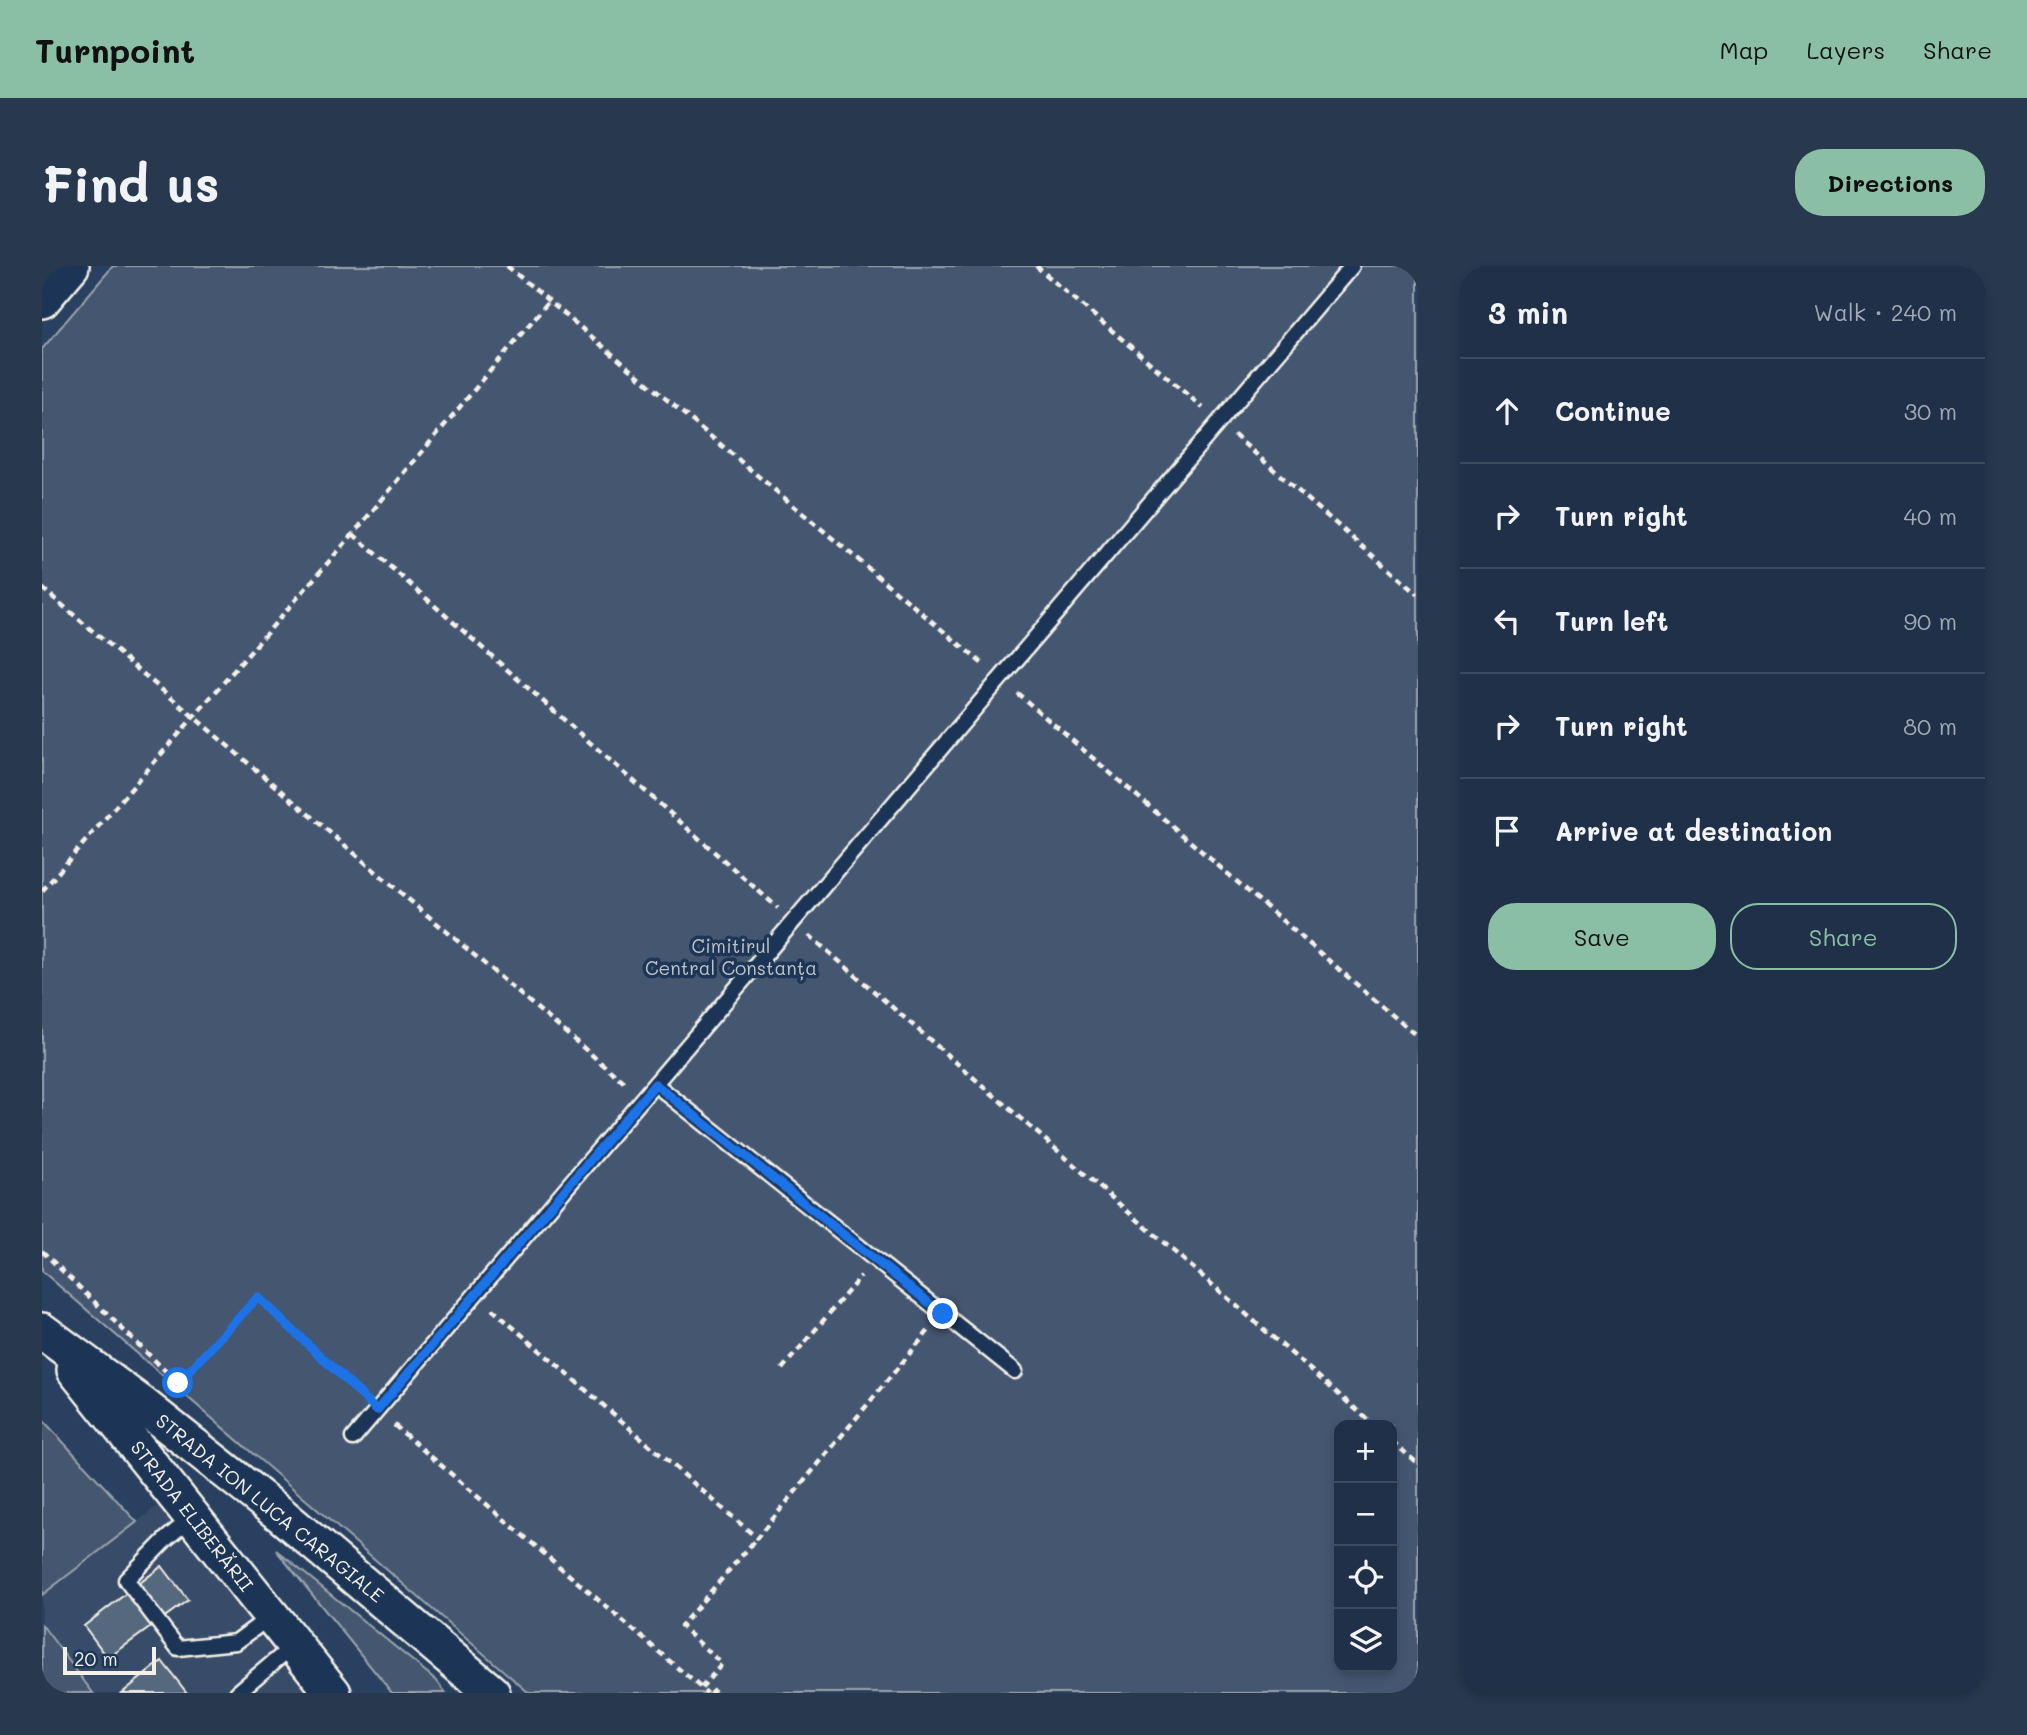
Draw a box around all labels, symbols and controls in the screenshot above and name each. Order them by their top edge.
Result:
text: Turnpoint [35,28,195,71]
text: Map [1720,34,1768,65]
text: Layers [1806,34,1885,65]
text: Share [1923,34,1992,65]
button: Directions [1795,149,1985,216]
text: Find us [42,151,220,214]
text: 3 min [1488,292,1568,332]
text: Walk · 240 m [1814,297,1957,327]
icon: ahead [1488,392,1526,430]
text: Continue [1555,394,1671,428]
text: 30 m [1904,396,1957,426]
icon: right [1488,497,1526,535]
text: Turn right [1555,499,1688,533]
text: 40 m [1904,501,1957,531]
icon: left [1488,602,1526,640]
text: Turn left [1555,604,1668,638]
text: 90 m [1904,606,1957,636]
icon: right [1488,707,1526,745]
text: Turn right [1555,709,1688,743]
text: 80 m [1903,711,1957,741]
icon: arrive [1488,812,1526,850]
text: Arrive at destination [1555,814,1832,848]
button: Save [1488,903,1716,970]
button: Share [1730,903,1957,970]
park label: Cimitirul Central Constanța [645,933,817,981]
route end [927,1298,958,1329]
route start [162,1367,193,1398]
street label: STRADA ION LUCA CARAGIALE [151,1408,390,1607]
map controls [1334,1420,1397,1672]
button: + [1334,1420,1397,1483]
street label: STRADA ELIBERĂRII [126,1435,259,1596]
button: − [1334,1483,1397,1546]
button: locate [1334,1546,1397,1609]
button: layers [1334,1609,1397,1672]
scale bar [63,1644,156,1676]
text: 20 m [74,1646,118,1671]

